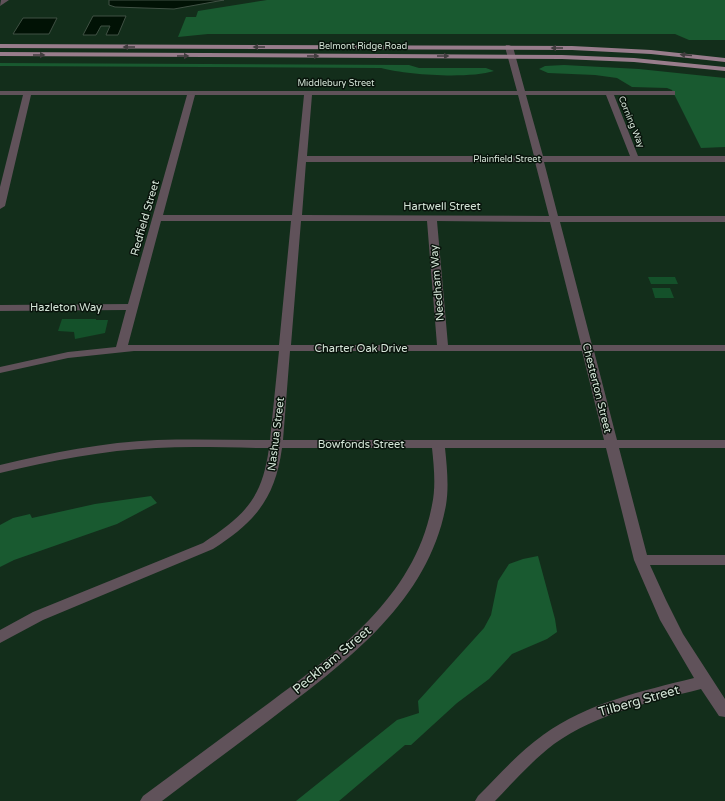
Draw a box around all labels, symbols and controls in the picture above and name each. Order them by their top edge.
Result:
street label: Belmont Ridge Road [319,41,407,52]
one-way arrow [122,44,135,50]
one-way arrow [252,44,265,50]
one-way arrow [550,45,563,51]
one-way arrow [33,52,46,58]
one-way arrow [680,52,692,59]
one-way arrow [177,53,190,59]
one-way arrow [307,53,320,59]
one-way arrow [437,53,450,59]
street label: Middlebury Street [297,78,375,89]
street label: Corning Way [616,95,646,150]
street label: Plainfield Street [473,154,541,165]
street label: Redfield Street [128,179,162,257]
street label: Hartwell Street [403,200,481,213]
street label: Needham Way [427,244,447,322]
street label: Hazleton Way [30,301,102,314]
street label: Charter Oak Drive [314,342,408,355]
street label: Chesterton Street [580,342,614,434]
street label: Nashua Street [265,396,287,472]
street label: Bowfonds Street [318,438,404,451]
street label: Peckham Street [289,622,375,698]
street label: Tilberg Street [597,682,681,720]

